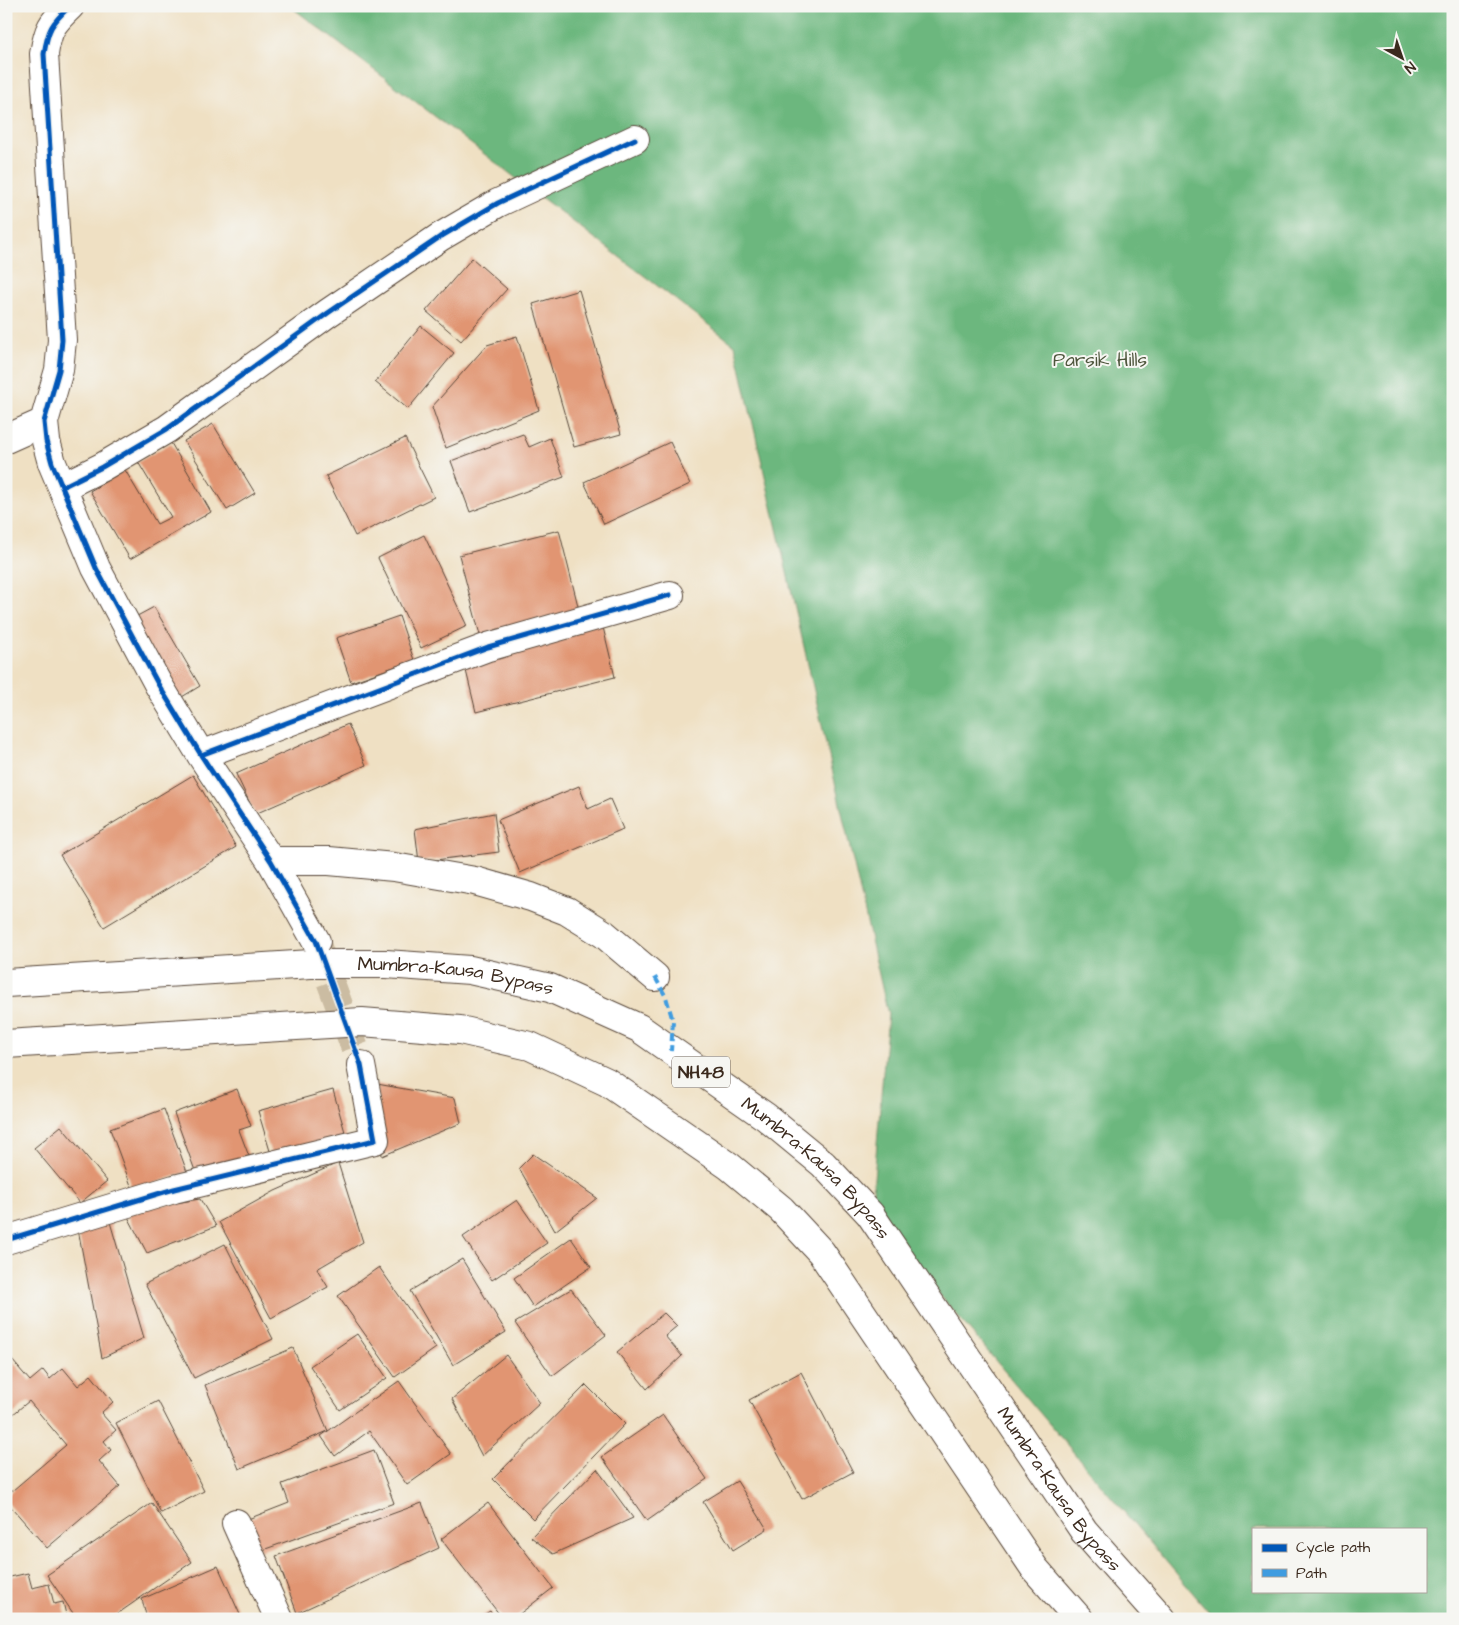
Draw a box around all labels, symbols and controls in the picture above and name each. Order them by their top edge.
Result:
north arrow [1376,32,1426,82]
text: N [1400,57,1420,78]
park label: Parsik Hills [1053,347,1147,374]
street label: Mumbra-Kausa Bypass [357,950,556,1002]
road number: NH48 [672,1056,730,1088]
street label: Mumbra-Kausa Bypass [736,1090,897,1245]
street label: Mumbra-Kausa Bypass [990,1401,1128,1578]
legend [1252,1528,1426,1592]
text: Cycle path [1296,1537,1371,1559]
text: Path [1296,1563,1327,1584]

